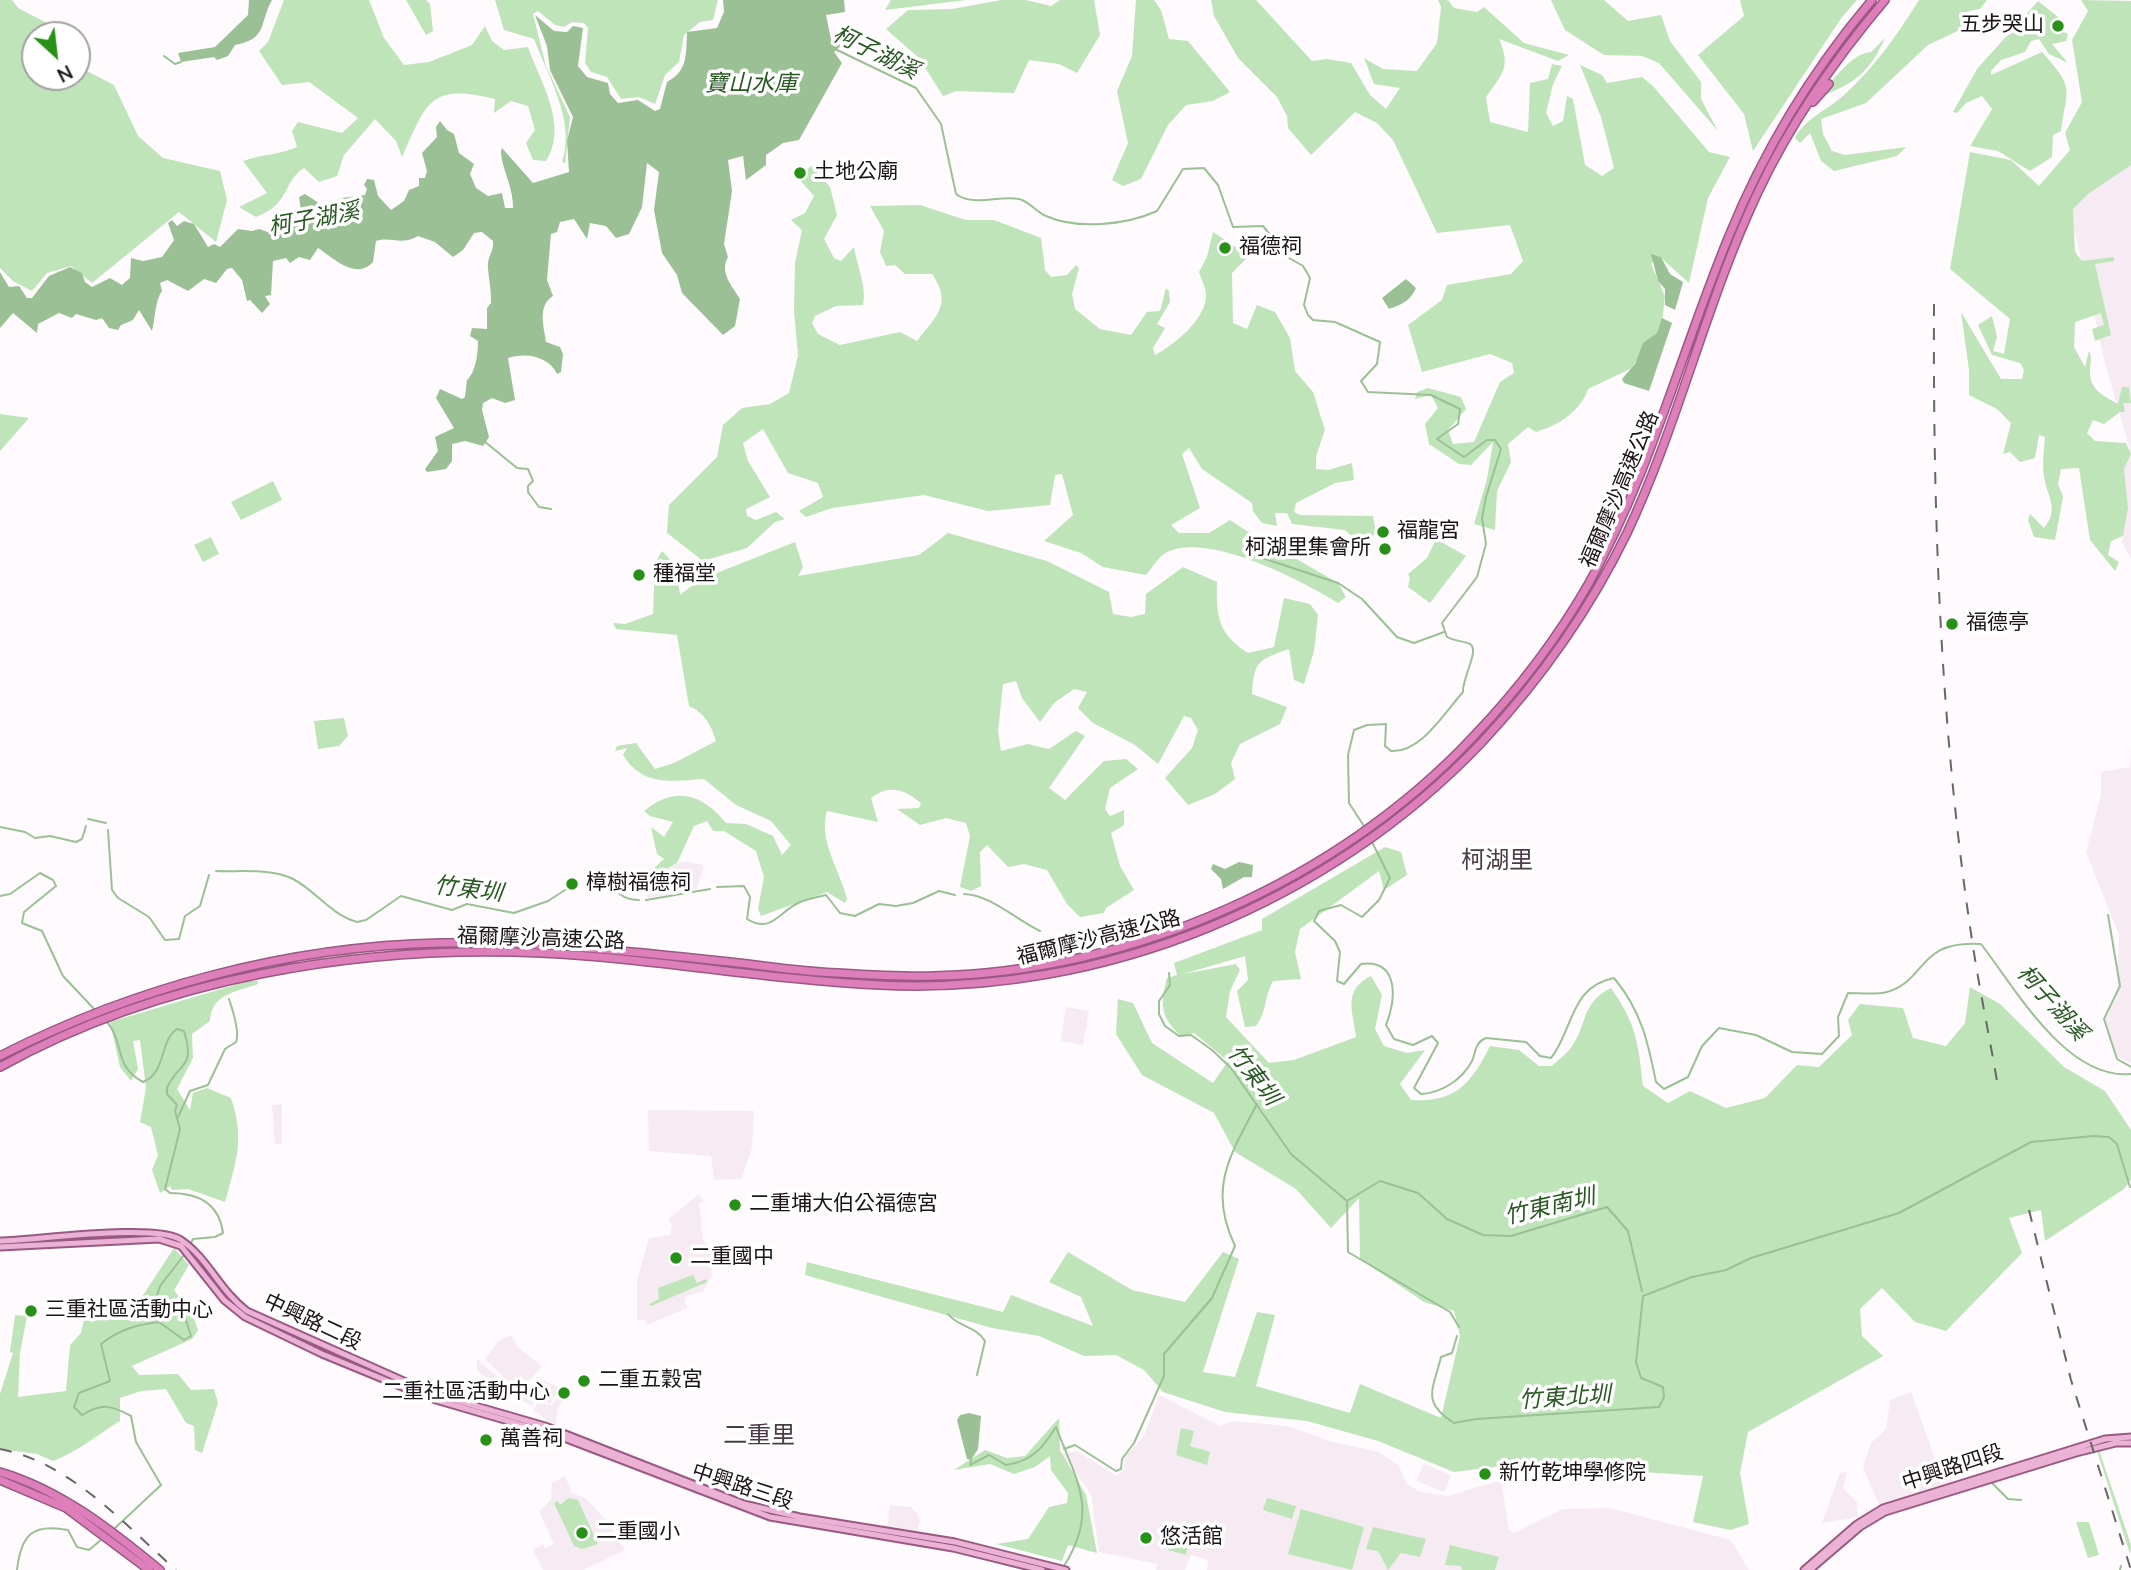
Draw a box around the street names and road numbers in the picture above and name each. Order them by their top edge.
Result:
street label: 福爾摩沙高速公路 [1577,408,1665,572]
street label: 福爾摩沙高速公路 [1014,906,1184,972]
street label: 福爾摩沙高速公路 [457,924,625,956]
street label: 中興路二段 [259,1289,365,1357]
street label: 中興路四段 [1899,1441,2007,1497]
street label: 中興路三段 [688,1460,796,1516]

